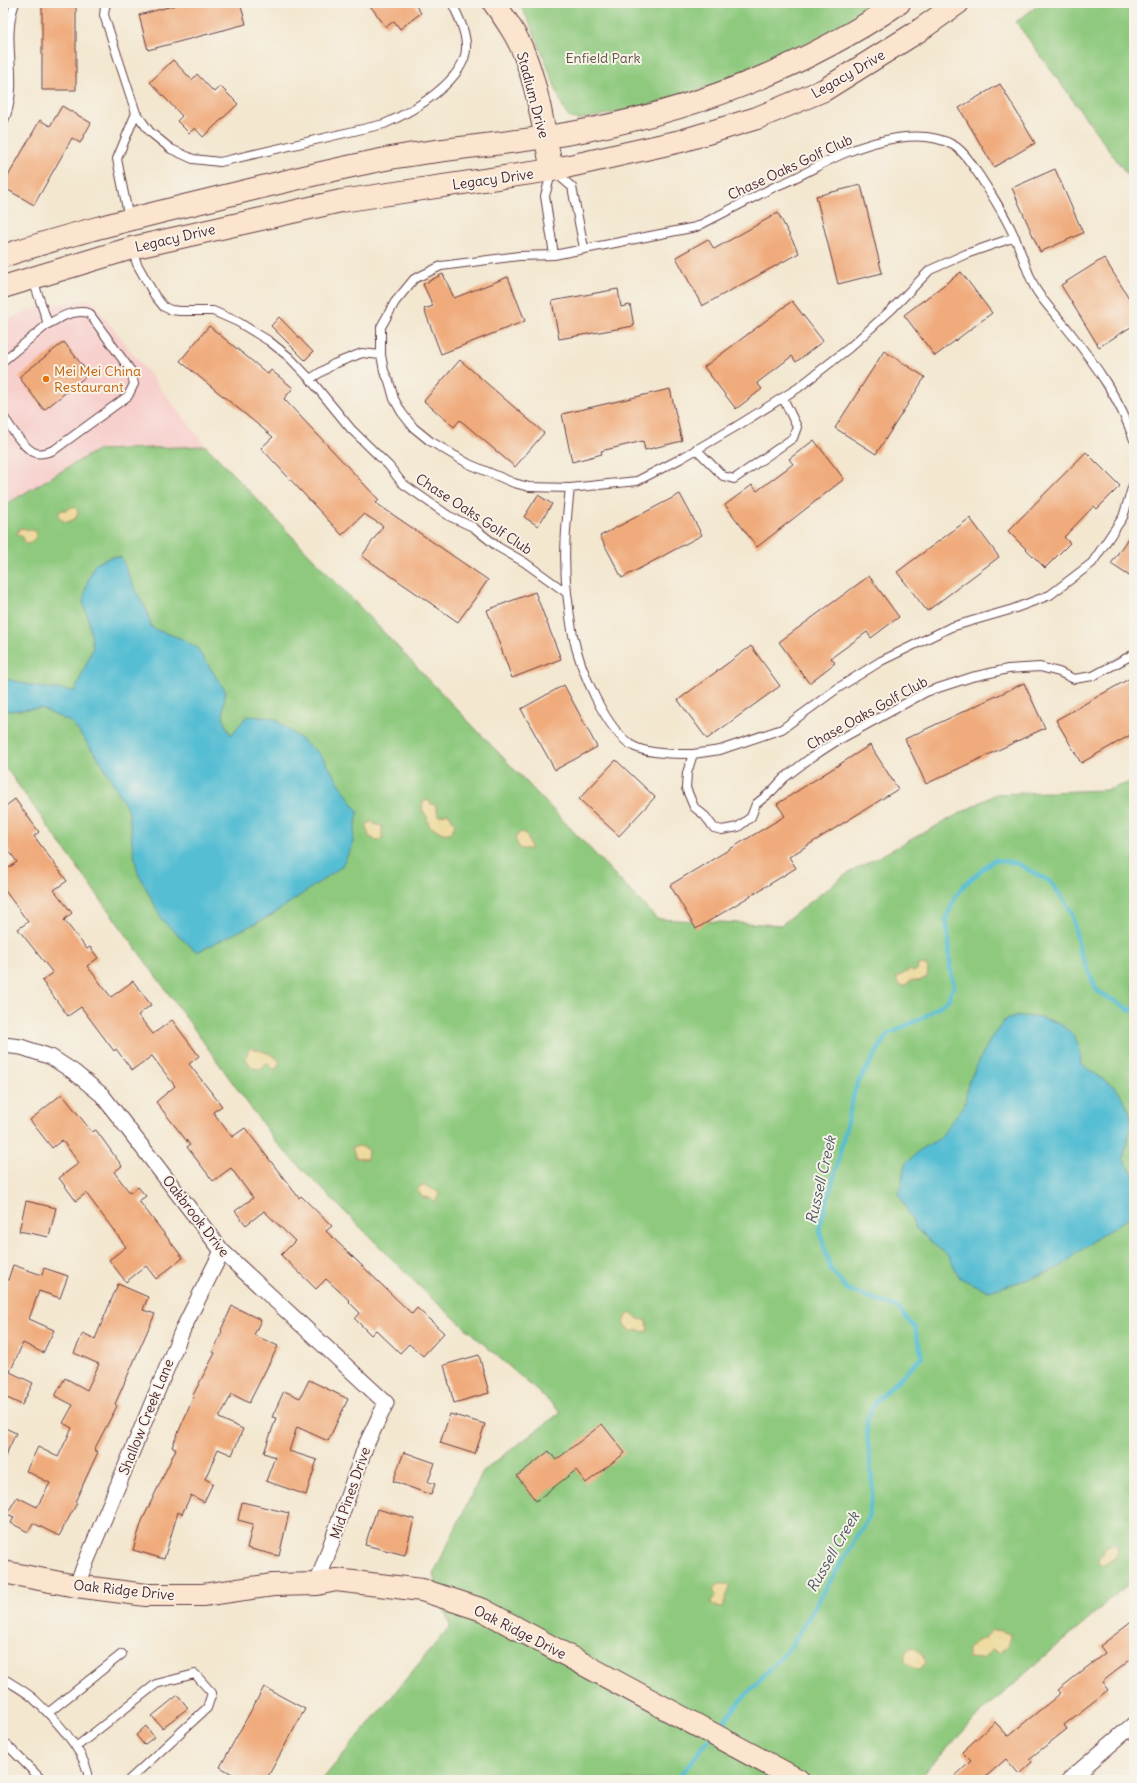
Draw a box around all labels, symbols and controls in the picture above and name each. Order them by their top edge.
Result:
street label: Legacy Drive [808,46,888,102]
park label: Enfield Park [565,49,641,67]
street label: Stadium Drive [513,50,553,140]
street label: Chase Oaks Golf Club [725,130,855,204]
street label: Legacy Drive [451,164,535,194]
street label: Legacy Drive [133,220,217,256]
place label: Mei Mei China Restaurant [54,362,141,396]
marker: Mei Mei China Restaurant [41,374,51,384]
street label: Chase Oaks Golf Club [412,470,536,559]
street label: Chase Oaks Golf Club [803,672,931,754]
water label: Russell Creek [801,1133,840,1226]
street label: Oakbrook Drive [159,1172,233,1260]
street label: Shallow Creek Lane [115,1356,177,1478]
street label: Mid Pines Drive [326,1445,374,1541]
water label: Russell Creek [802,1507,864,1595]
street label: Oak Ridge Drive [73,1576,175,1604]
street label: Oak Ridge Drive [471,1601,569,1663]

